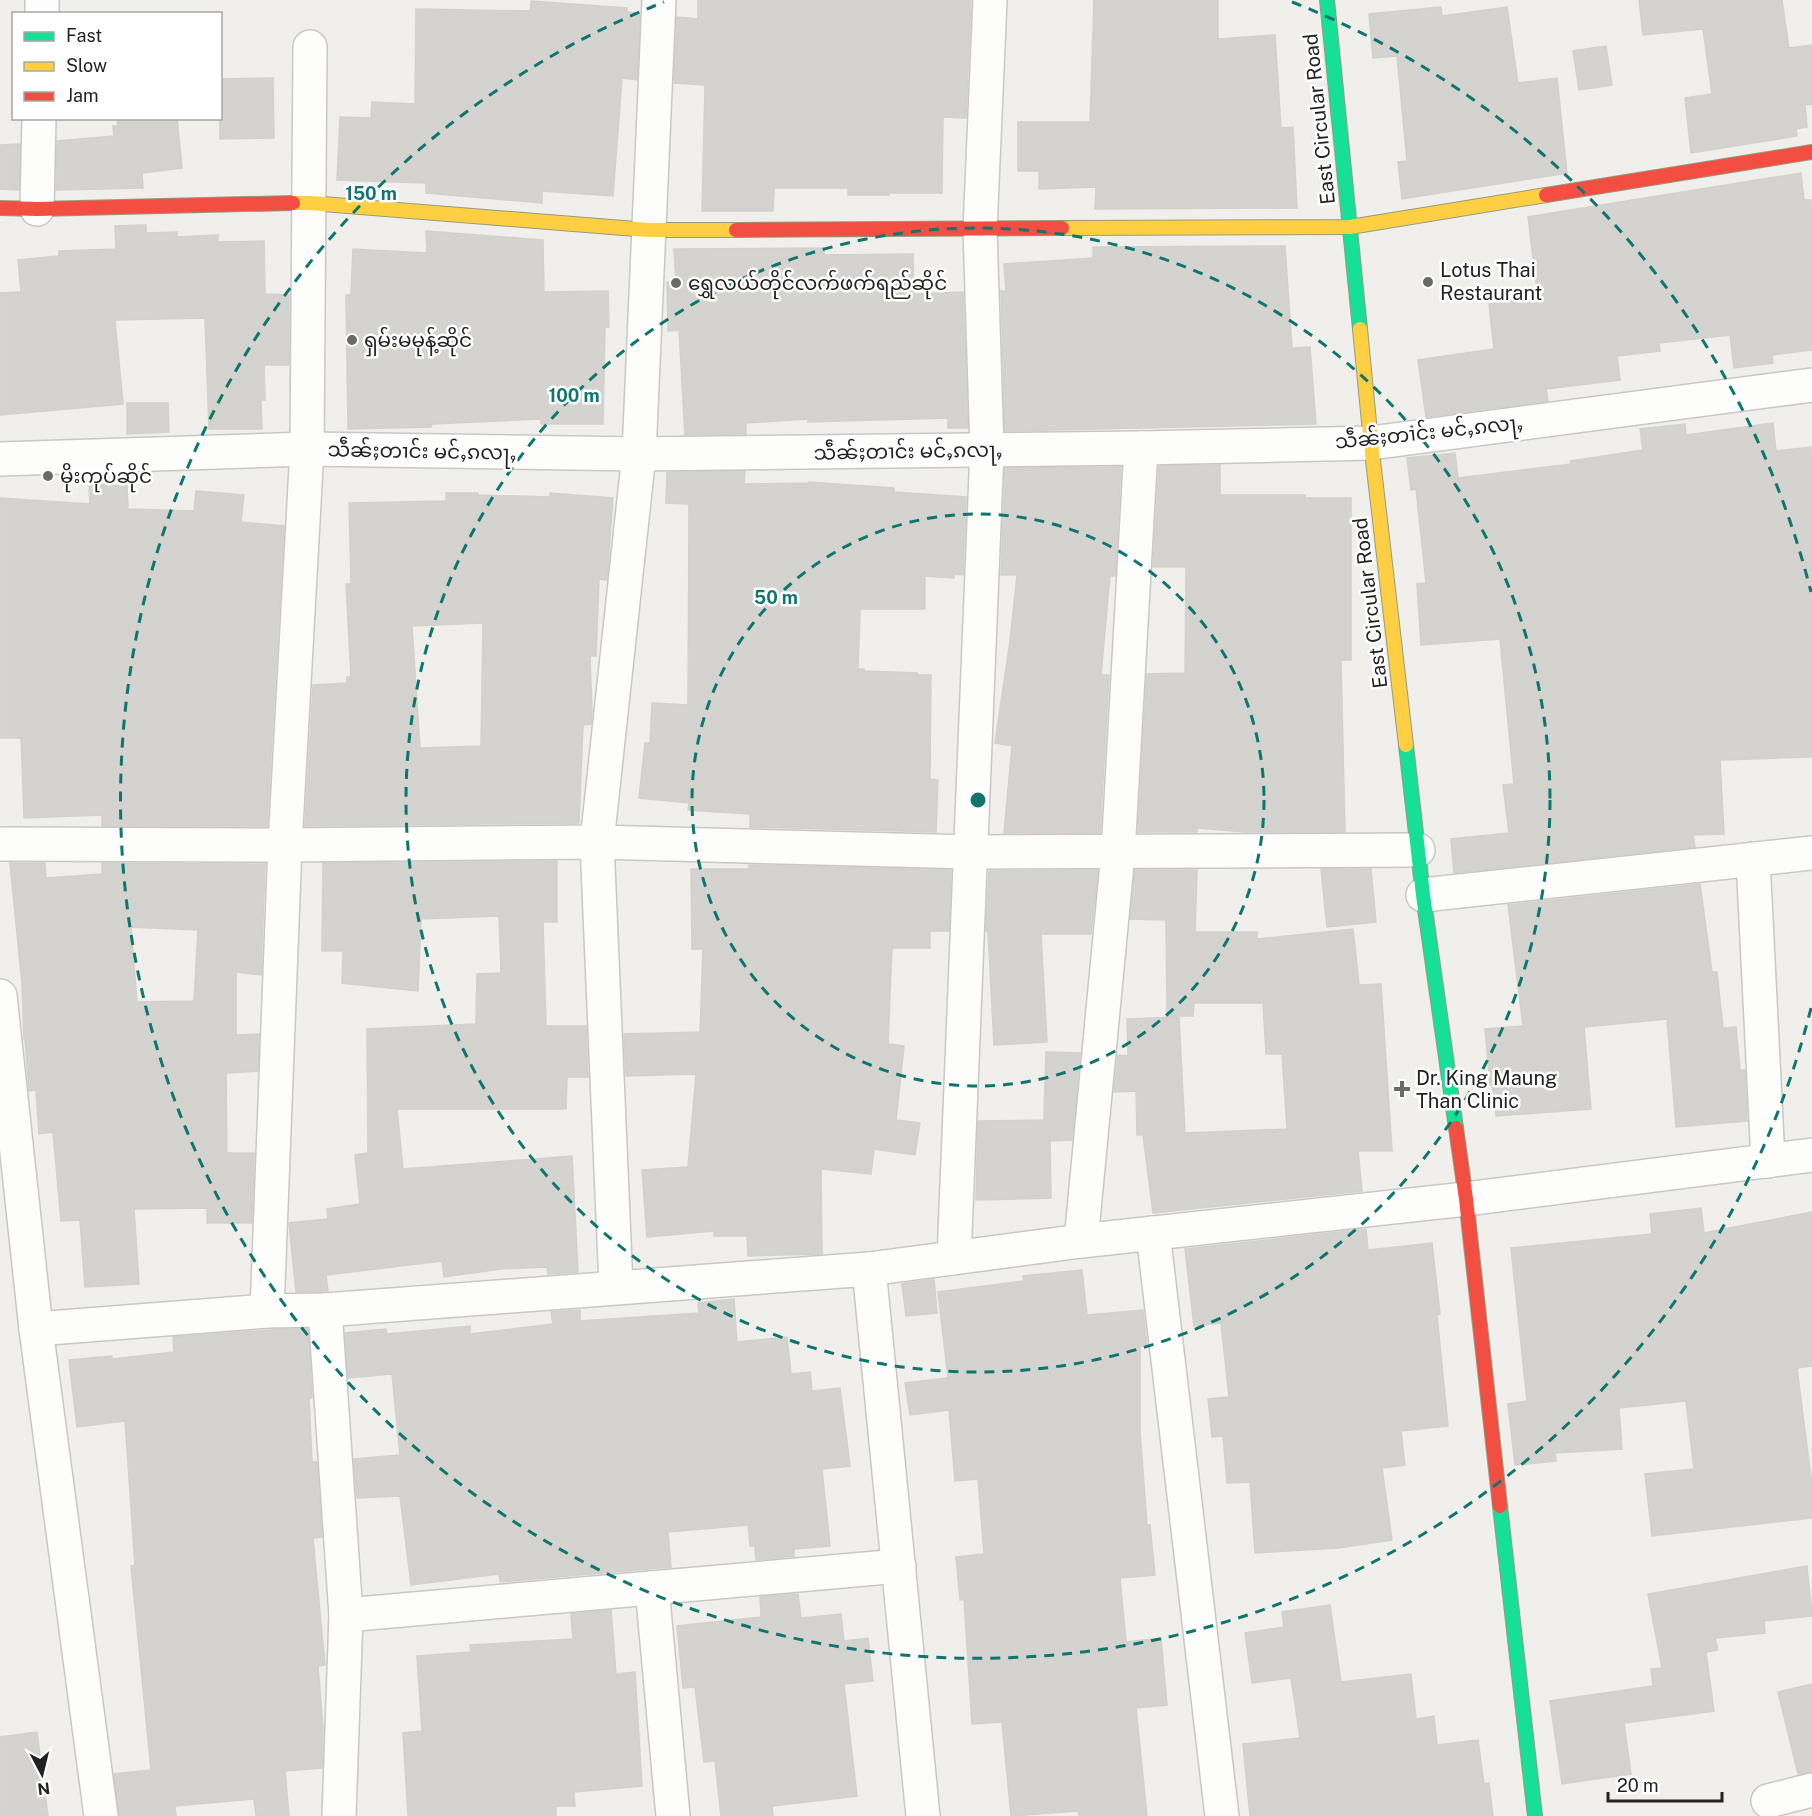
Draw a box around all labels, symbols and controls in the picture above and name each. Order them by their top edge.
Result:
legend [12,12,222,120]
text: Fast [66,25,102,46]
street label: East Circular Road [1298,32,1340,206]
text: Slow [66,55,107,76]
text: Jam [66,85,99,106]
text: 150 m [345,183,397,204]
place label: Lotus Thai Restaurant [1440,258,1542,305]
place label: ရွှေလယ်တိုင်လက်ဖက်ရည်ဆိုင် [688,269,947,300]
marker: Lotus Thai Restaurant [1421,275,1435,289]
marker: ရွှေလယ်တိုင်လက်ဖက်ရည်ဆိုင် [669,276,683,290]
place label: ရှမ်းမမုန့်ဆိုင် [364,326,472,357]
marker: ရှမ်းမမုန့်ဆိုင် [345,333,359,347]
text: 100 m [548,385,600,406]
street label: သဵၼ်ႈတၢင်း မင်ႇၵလႃႇ [1334,408,1525,458]
street label: သဵၼ်ႈတၢင်း မင်ႇၵလႃႇ [327,435,517,469]
street label: သဵၼ်ႈတၢင်း မင်ႇၵလႃႇ [813,435,1003,469]
place label: မိုးကုပ်ဆိုင် [60,462,152,493]
marker: မိုးကုပ်ဆိုင် [41,469,55,483]
street label: East Circular Road [1348,516,1392,690]
text: 50 m [754,587,798,608]
centre of rings [968,790,988,810]
place label: Dr. King Maung Than Clinic [1416,1066,1557,1113]
marker: Dr. King Maung Than Clinic [1393,1080,1411,1098]
north arrow [12,1744,72,1804]
scale bar [1608,1765,1722,1803]
text: 20 m [1617,1775,1659,1796]
text: N [36,1778,51,1799]

